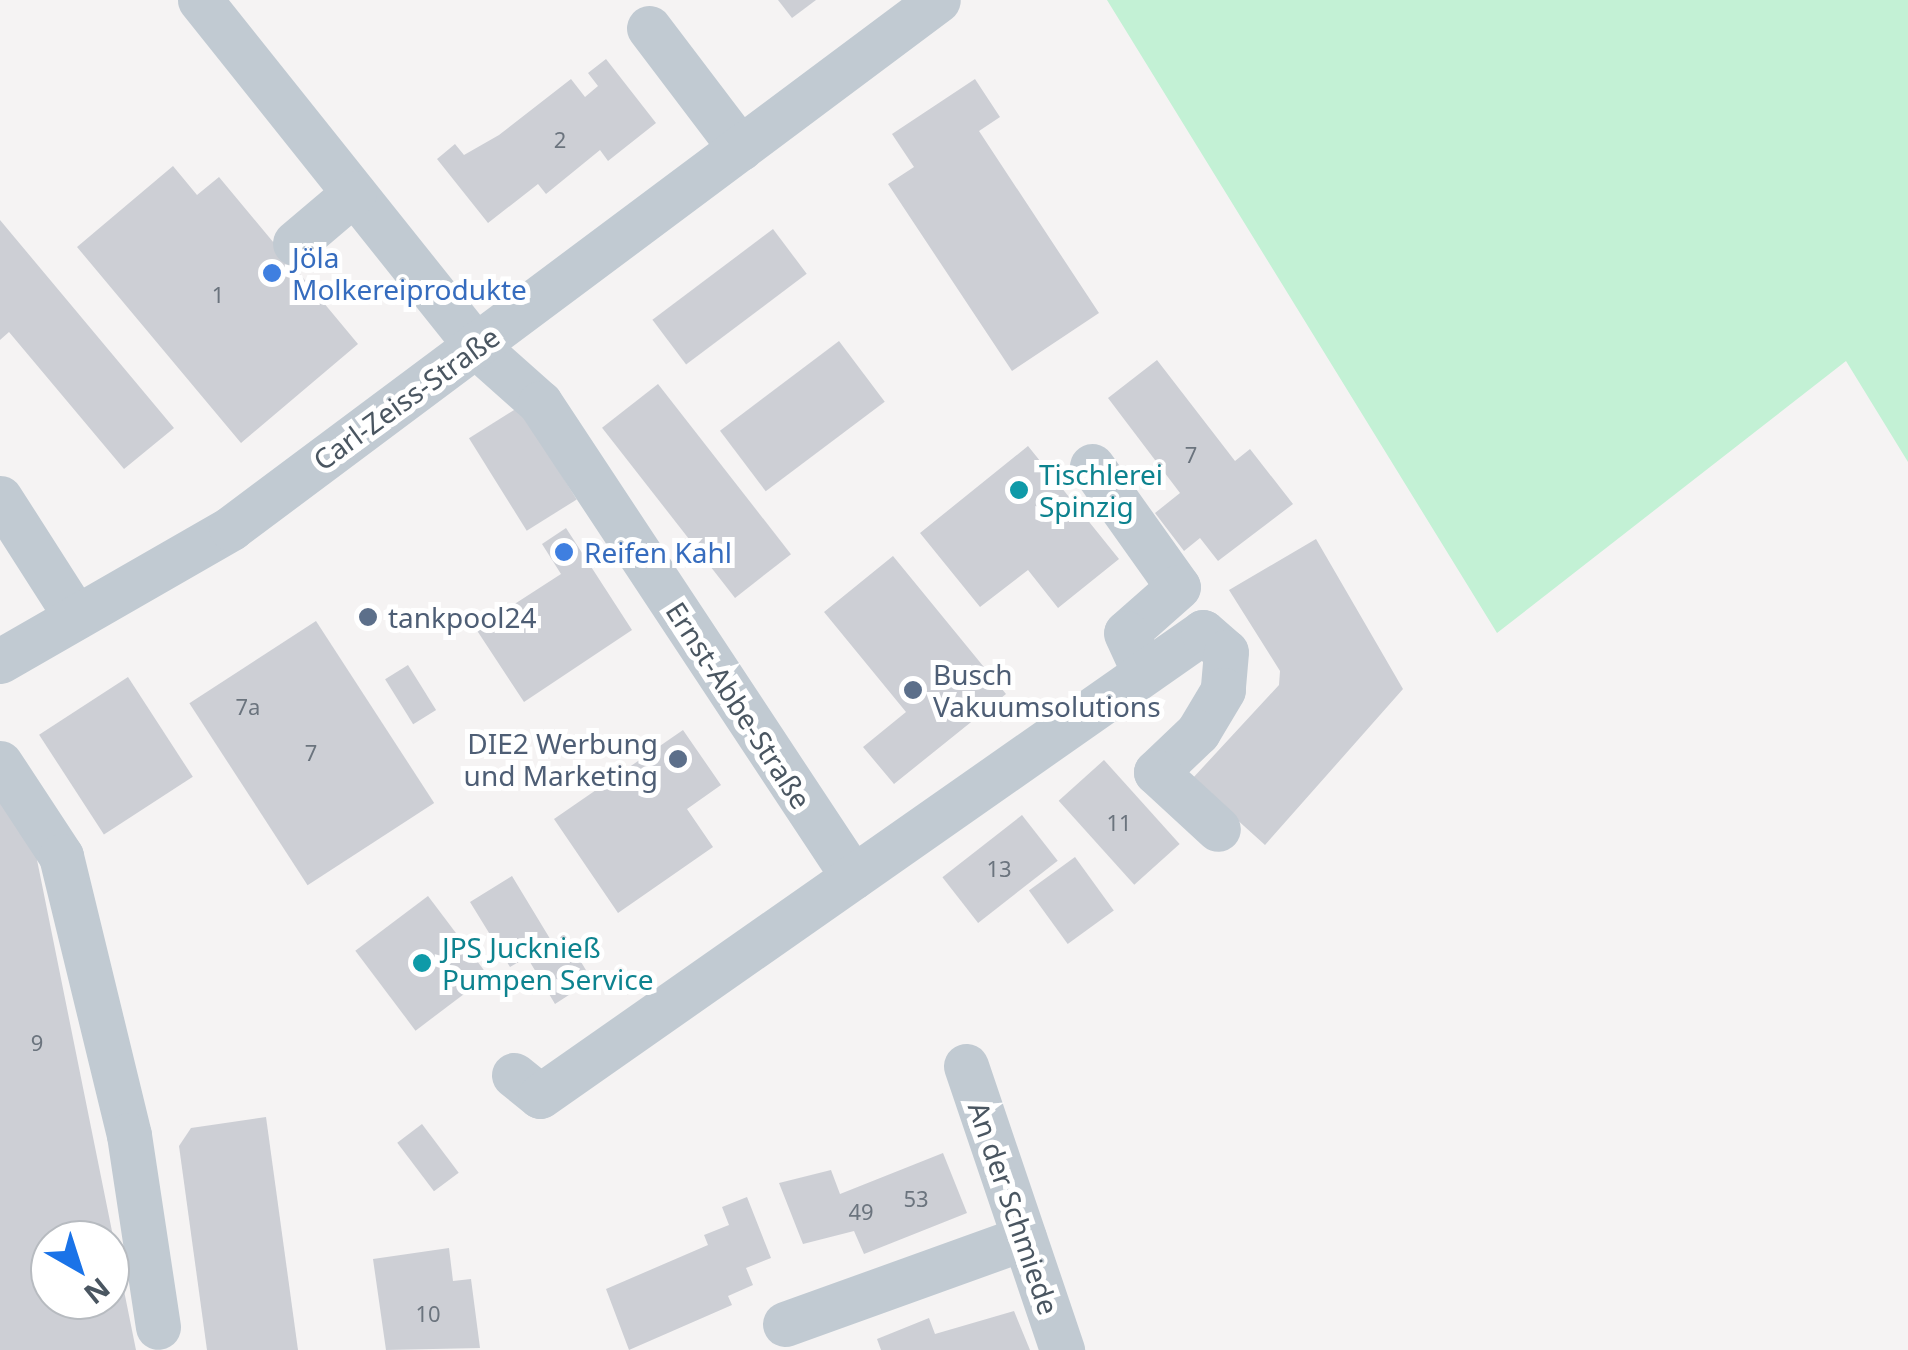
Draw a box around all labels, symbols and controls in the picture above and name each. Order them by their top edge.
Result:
house number: 2 [554,127,566,153]
place label: Jöla Molkereiprodukte [292,240,527,306]
marker: Jöla Molkereiprodukte [261,262,283,284]
house number: 1 [212,282,224,308]
street label: Carl-Zeiss-Straße [306,319,506,477]
house number: 7 [1185,442,1197,468]
place label: Tischlerei Spinzig [1039,457,1163,523]
marker: Tischlerei Spinzig [1008,479,1030,501]
place label: Reifen Kahl [584,535,732,569]
marker: Reifen Kahl [553,541,575,563]
street label: Ernst-Abbe-Straße [660,595,818,815]
place label: tankpool24 [388,600,536,634]
marker: tankpool24 [357,606,379,628]
place label: Busch Vakuumsolutions [933,657,1161,723]
marker: Busch Vakuumsolutions [902,679,924,701]
house number: 7a [236,694,260,720]
place label: DIE2 Werbung und Marketing [464,726,658,792]
house number: 7 [305,740,317,766]
marker: DIE2 Werbung und Marketing [667,748,689,770]
house number: 11 [1106,810,1132,836]
house number: 13 [986,856,1012,882]
place label: JPS Jucknieß Pumpen Service [442,930,653,996]
marker: JPS Jucknieß Pumpen Service [411,952,433,974]
house number: 9 [31,1030,43,1056]
street label: An der Schmiede [962,1097,1066,1319]
house number: 53 [903,1186,929,1212]
house number: 49 [848,1199,874,1225]
north arrow [30,1220,130,1320]
text: N [77,1270,118,1314]
house number: 10 [415,1301,441,1327]

